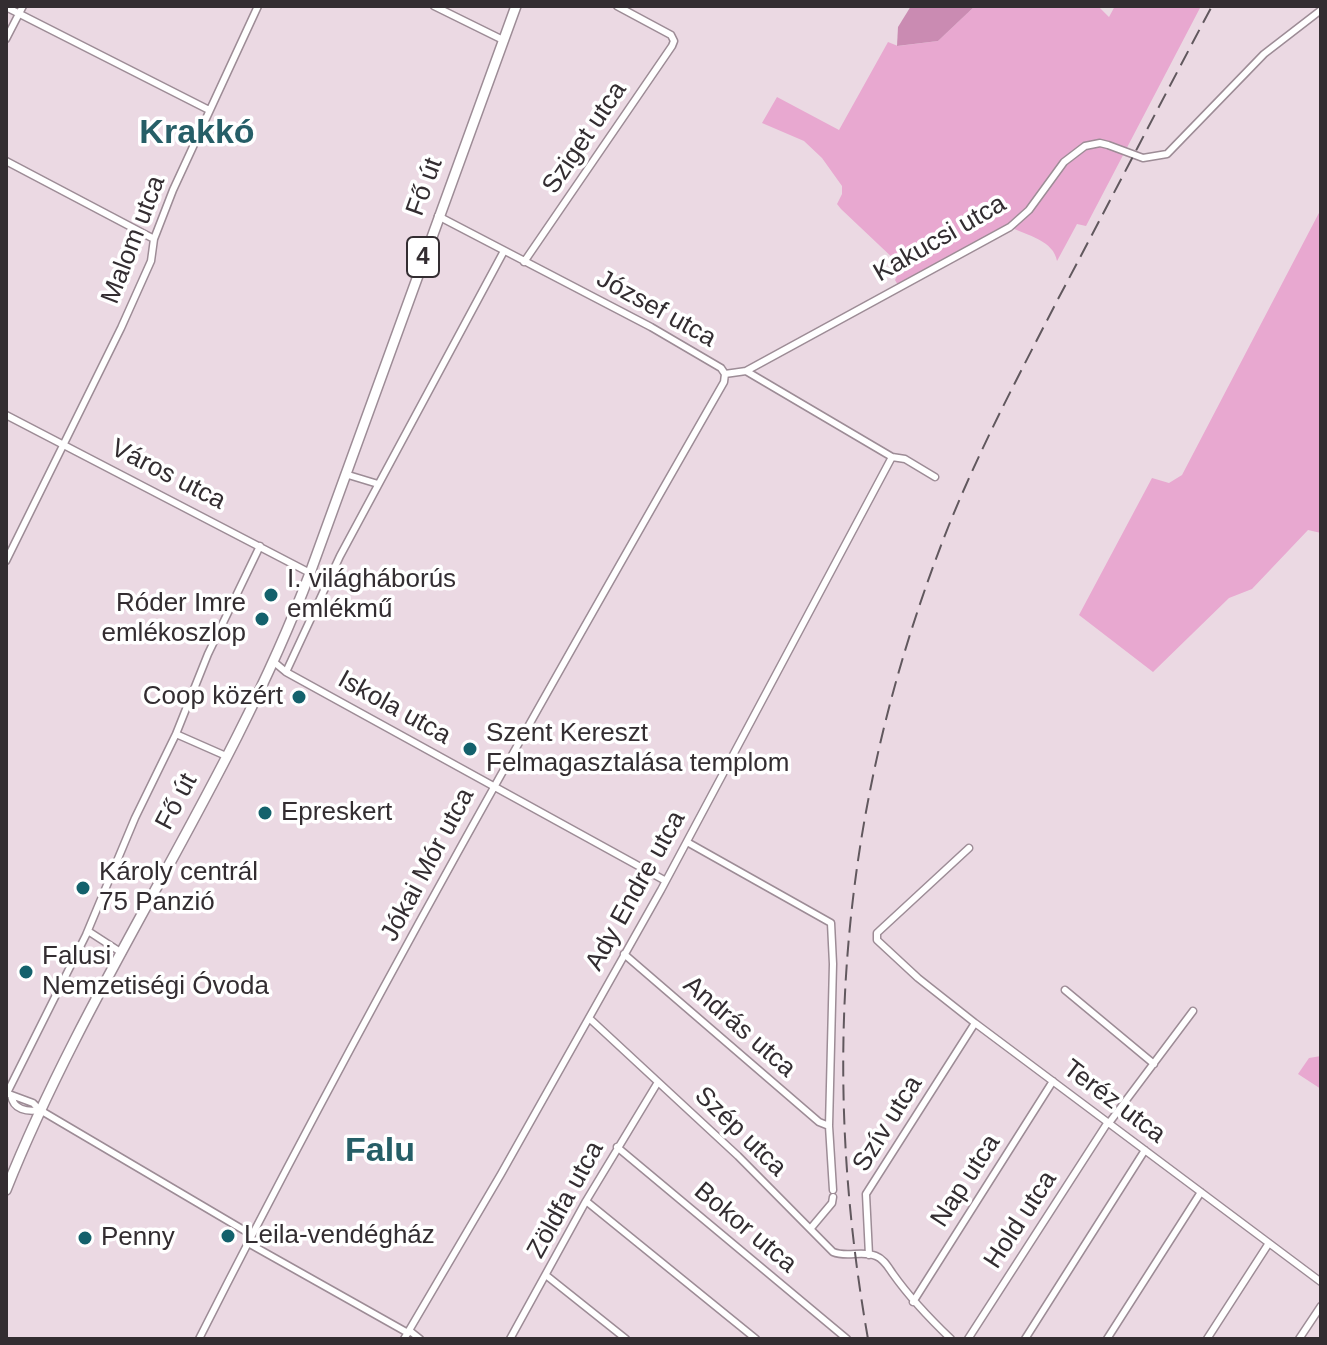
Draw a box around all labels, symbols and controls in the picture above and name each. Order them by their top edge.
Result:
street label: Sziget utca [536,76,634,200]
district label: Krakkó [139,114,255,154]
street label: Fő út [400,154,450,220]
street label: Malom utca [95,172,173,308]
street label: Kakucsi utca [868,189,1012,289]
road number: 4 [407,237,439,277]
street label: József utca [591,263,721,355]
street label: Város utca [106,433,230,517]
place label: I. világháborús emlékmű [287,564,456,626]
marker: I. világháborús emlékmű [262,586,280,604]
place label: Róder Imre emlékoszlop [101,588,246,650]
marker: Róder Imre emlékoszlop [253,610,271,628]
street label: Iskola utca [332,664,456,752]
place label: Coop közért [143,681,283,713]
marker: Coop közért [290,688,308,706]
place label: Szent Kereszt Felmagasztalása templom [486,718,789,780]
marker: Szent Kereszt Felmagasztalása templom [461,740,479,758]
street label: Fő út [149,769,205,835]
street label: Jókai Mór utca [375,783,481,947]
place label: Epreskert [281,797,392,829]
marker: Epreskert [256,804,274,822]
street label: Ady Endre utca [579,806,693,976]
place label: Károly centrál 75 Panzió [99,857,258,918]
marker: Károly centrál 75 Panzió [74,879,92,897]
place label: Falusi Nemzetiségi Óvoda [42,941,269,1002]
marker: Falusi Nemzetiségi Óvoda [17,963,35,981]
street label: András utca [676,970,802,1084]
street label: Teréz utca [1057,1053,1171,1151]
street label: Szív utca [846,1070,930,1178]
street label: Szép utca [688,1081,792,1183]
street label: Nap utca [925,1129,1007,1233]
district label: Falu [345,1132,415,1172]
street label: Zöldfa utca [521,1136,611,1264]
street label: Hold utca [978,1165,1064,1275]
street label: Bokor utca [687,1176,803,1280]
place label: Leila-vendégház [244,1220,435,1252]
place label: Penny [101,1222,175,1254]
marker: Leila-vendégház [219,1227,237,1245]
marker: Penny [76,1229,94,1247]

